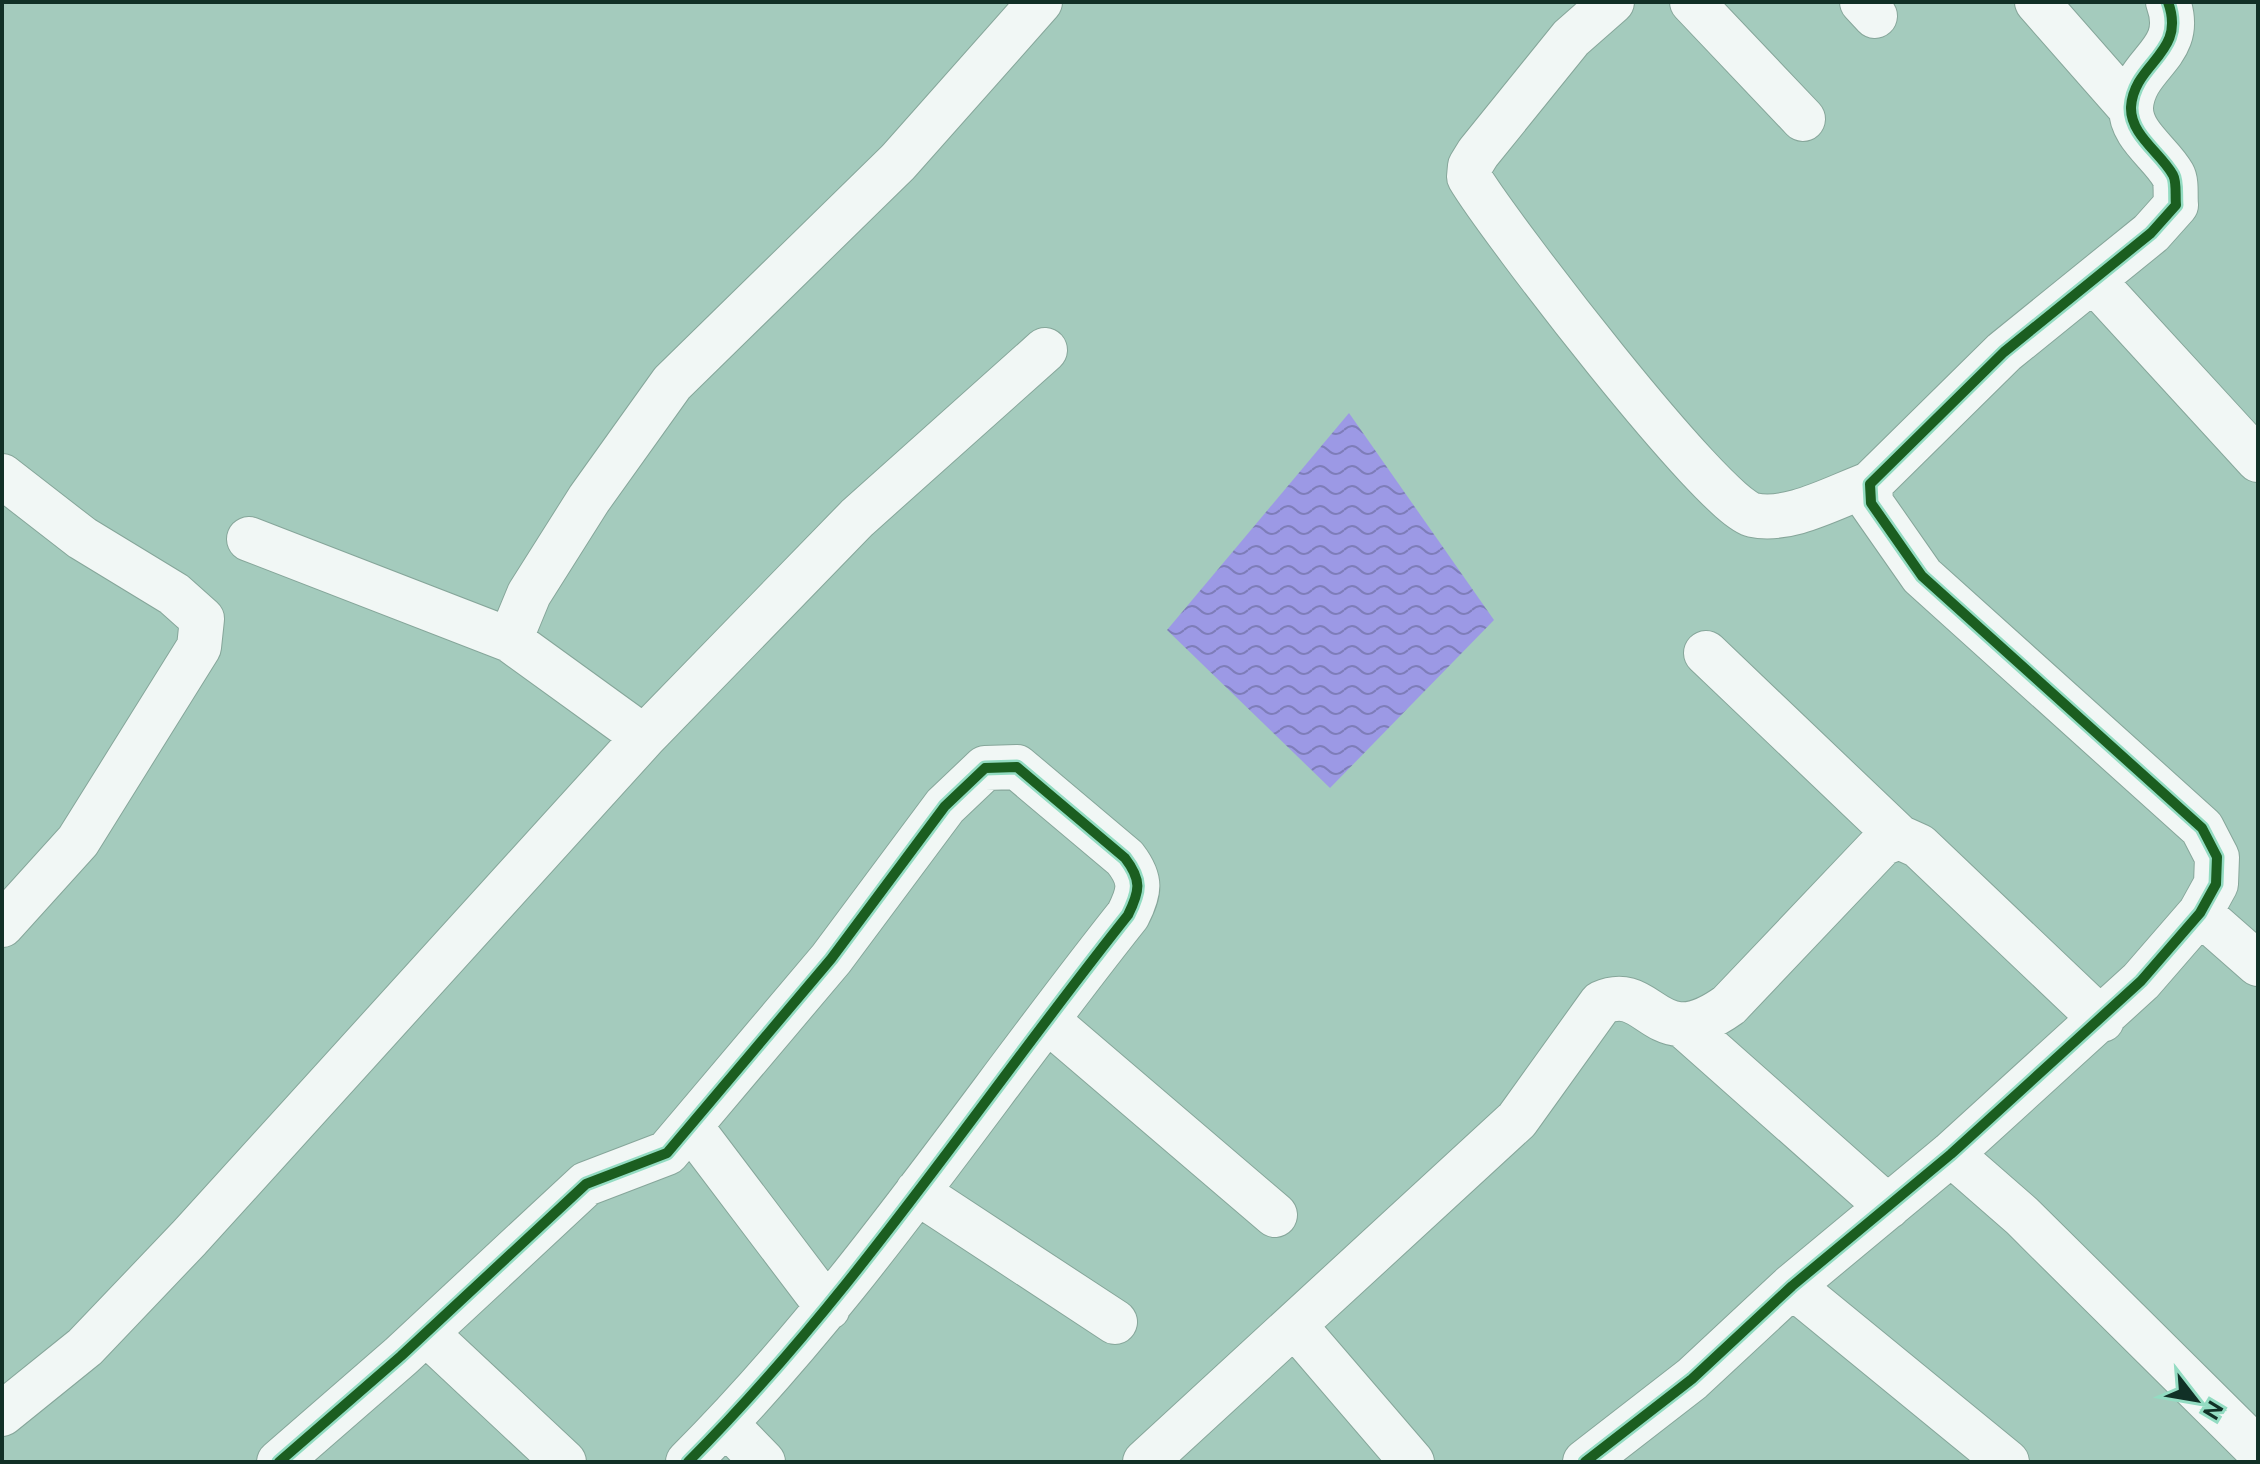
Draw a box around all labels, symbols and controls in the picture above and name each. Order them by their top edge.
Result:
north arrow [2156,1360,2236,1440]
text: N [2198,1396,2229,1424]

